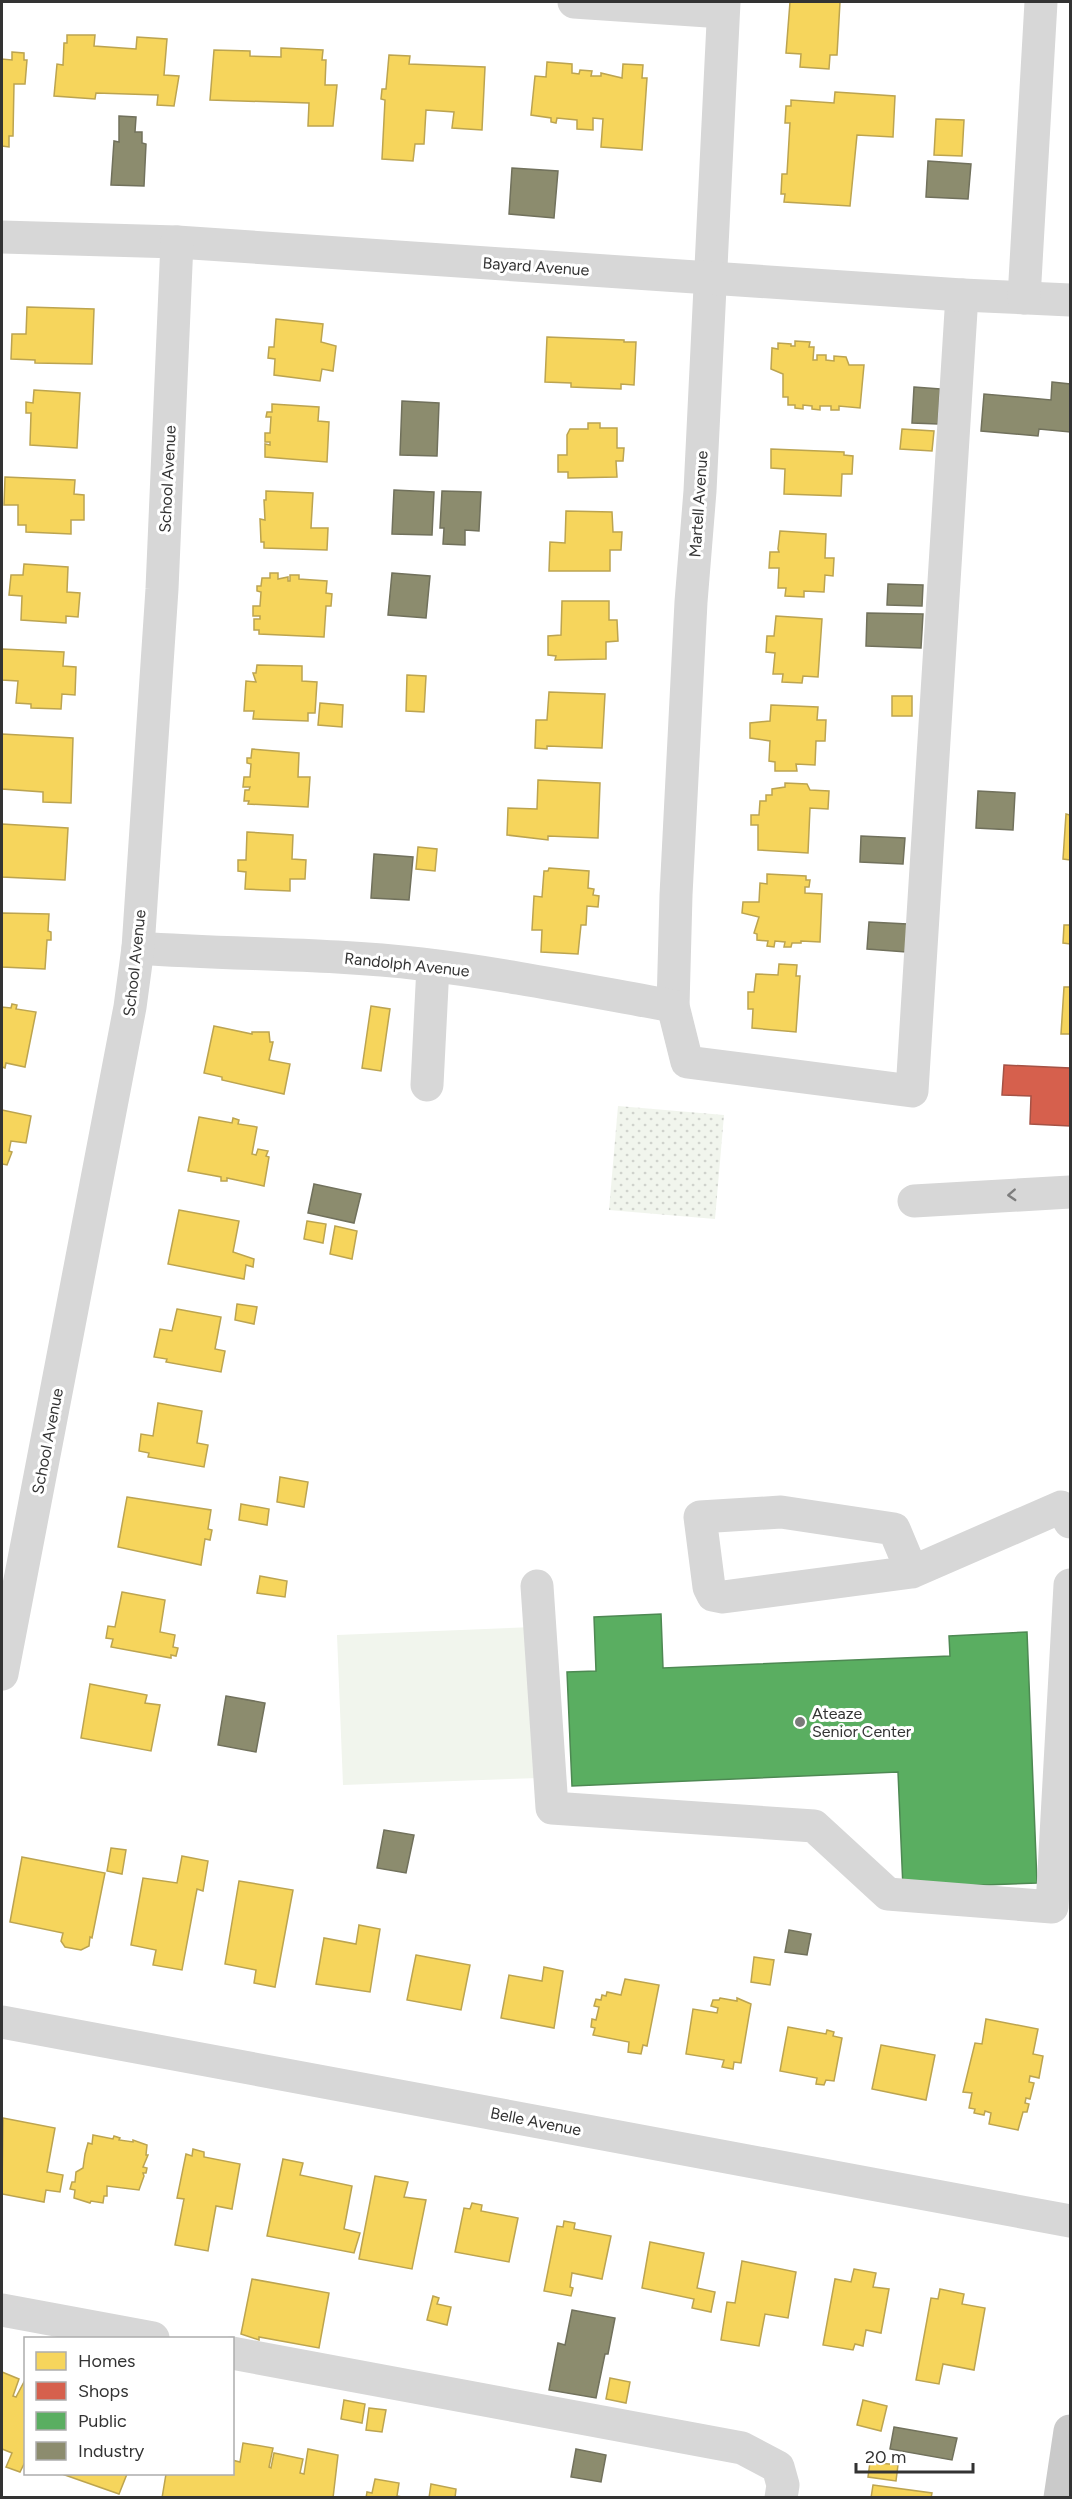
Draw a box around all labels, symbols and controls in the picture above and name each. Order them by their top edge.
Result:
street label: Bayard Avenue [482,253,590,280]
street label: School Avenue [155,425,180,533]
street label: Martell Avenue [685,450,712,558]
street label: School Avenue [119,908,150,1018]
street label: Randolph Avenue [343,948,471,981]
one-way arrow [1008,1188,1017,1201]
street label: School Avenue [28,1386,67,1496]
place label: Ateaze Senior Center [812,1704,912,1741]
marker: Ateaze Senior Center [793,1715,807,1729]
street label: Belle Avenue [489,2103,583,2140]
legend [24,2337,234,2475]
text: Homes [78,2350,136,2372]
text: Shops [78,2380,129,2402]
text: Public [78,2410,127,2432]
scale bar [856,2436,973,2474]
text: Industry [78,2440,145,2462]
text: 20 m [865,2446,906,2468]

